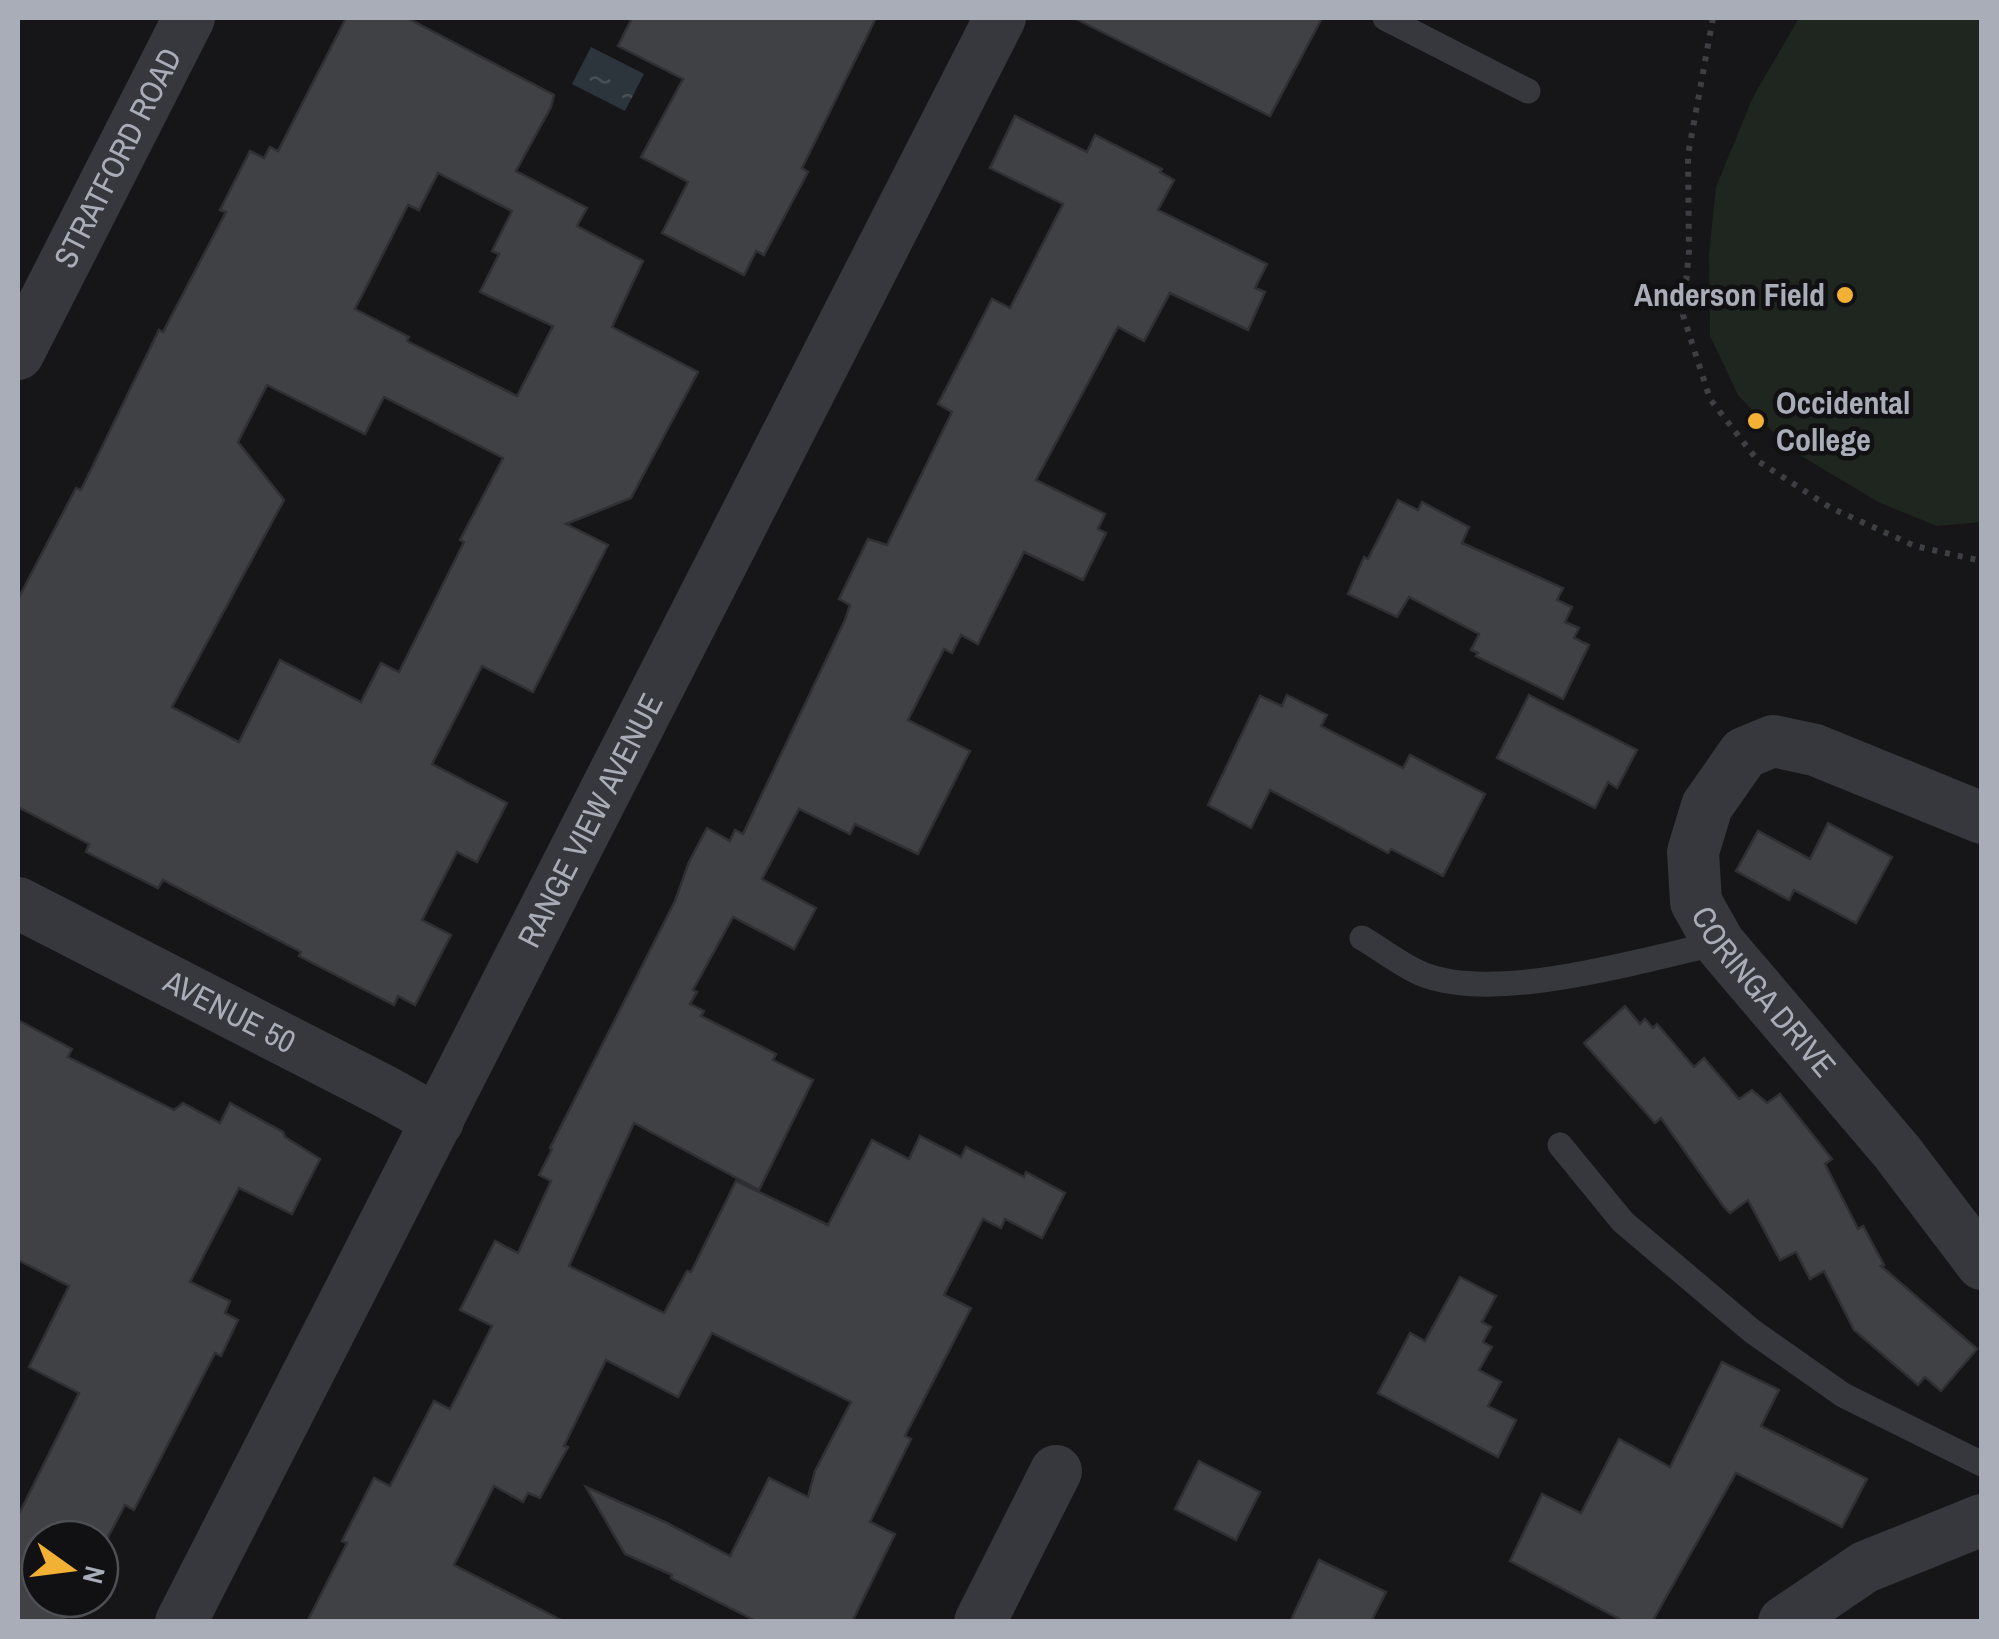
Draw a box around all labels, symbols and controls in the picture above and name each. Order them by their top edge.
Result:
street label: STRATFORD ROAD [43,40,191,275]
place label: Anderson Field [1634,273,1825,316]
marker: Anderson Field [1834,284,1856,306]
place label: Occidental College [1776,381,1910,461]
marker: Occidental College [1745,410,1767,432]
street label: RANGE VIEW AVENUE [507,686,673,955]
street label: CORINGA DRIVE [1682,898,1846,1086]
street label: AVENUE 50 [156,959,303,1063]
north arrow [20,1519,120,1619]
text: N [74,1562,115,1588]

